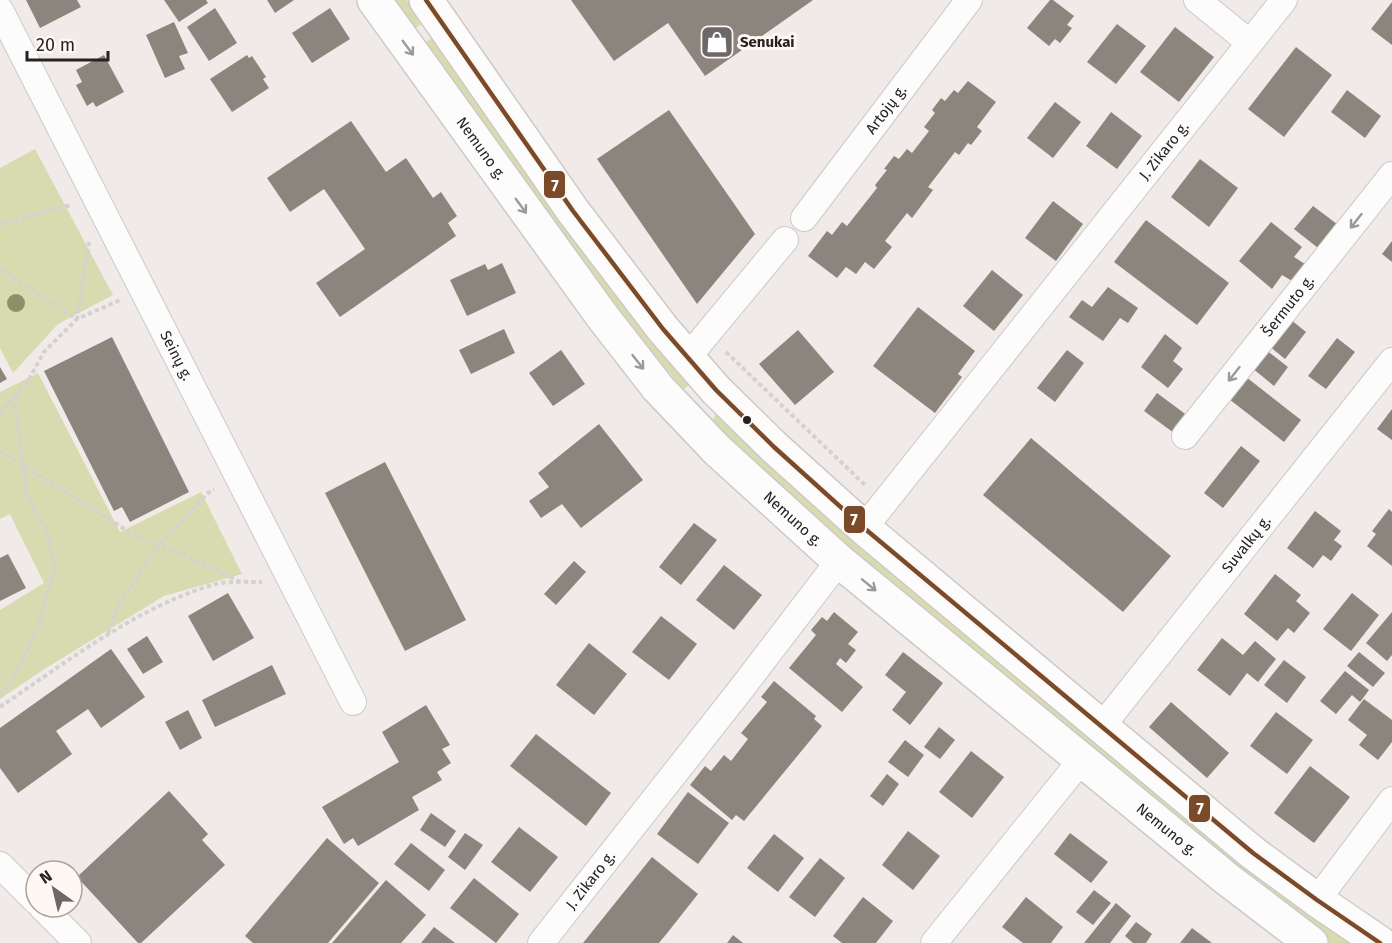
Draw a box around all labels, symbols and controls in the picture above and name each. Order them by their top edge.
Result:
scale bar [27,24,108,62]
shop icon: Senukai [699,24,735,60]
place label: Senukai [740,33,795,51]
text: 20 m [36,34,75,56]
one-way arrow [402,39,414,55]
street label: Artojų g. [862,82,910,138]
street label: Nemuno g. [452,114,510,183]
street label: J. Zikaro g. [1135,118,1193,184]
line badge: 7 [543,170,566,199]
text: 7 [551,176,559,195]
one-way arrow [515,198,528,214]
one-way arrow [1349,213,1362,229]
street label: Šermuto g. [1258,272,1318,340]
street label: Seinų g. [156,328,196,384]
one-way arrow [632,354,645,370]
one-way arrow [1228,366,1241,382]
unlabelled marker [741,414,753,426]
street label: Nemuno g. [760,488,826,550]
line badge: 7 [843,505,866,534]
text: 7 [850,510,858,529]
street label: Suvalkų g. [1218,512,1275,577]
one-way arrow [860,578,876,591]
line badge: 7 [1188,794,1211,823]
street label: Nemuno g. [1133,799,1201,860]
text: 7 [1196,799,1204,818]
street label: J. Zikaro g. [562,847,619,913]
north arrow [24,859,84,919]
text: N [36,866,56,888]

